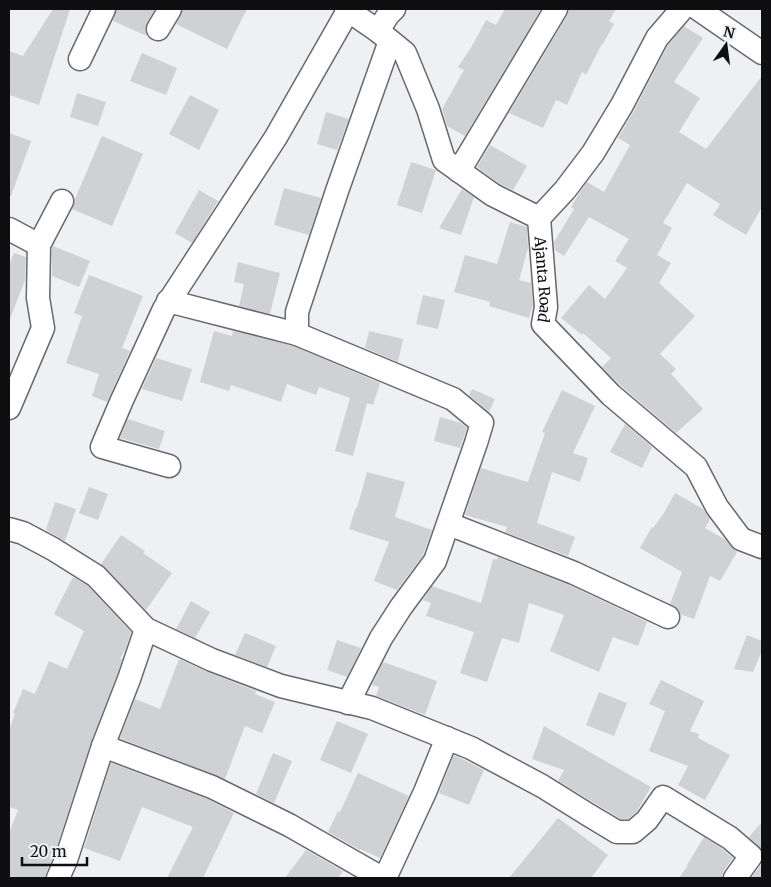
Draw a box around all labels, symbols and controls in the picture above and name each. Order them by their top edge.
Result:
north arrow [701,20,751,70]
text: N [722,22,737,42]
street label: Ajanta Road [531,235,556,324]
scale bar [22,834,88,866]
text: 20 m [30,842,67,861]

